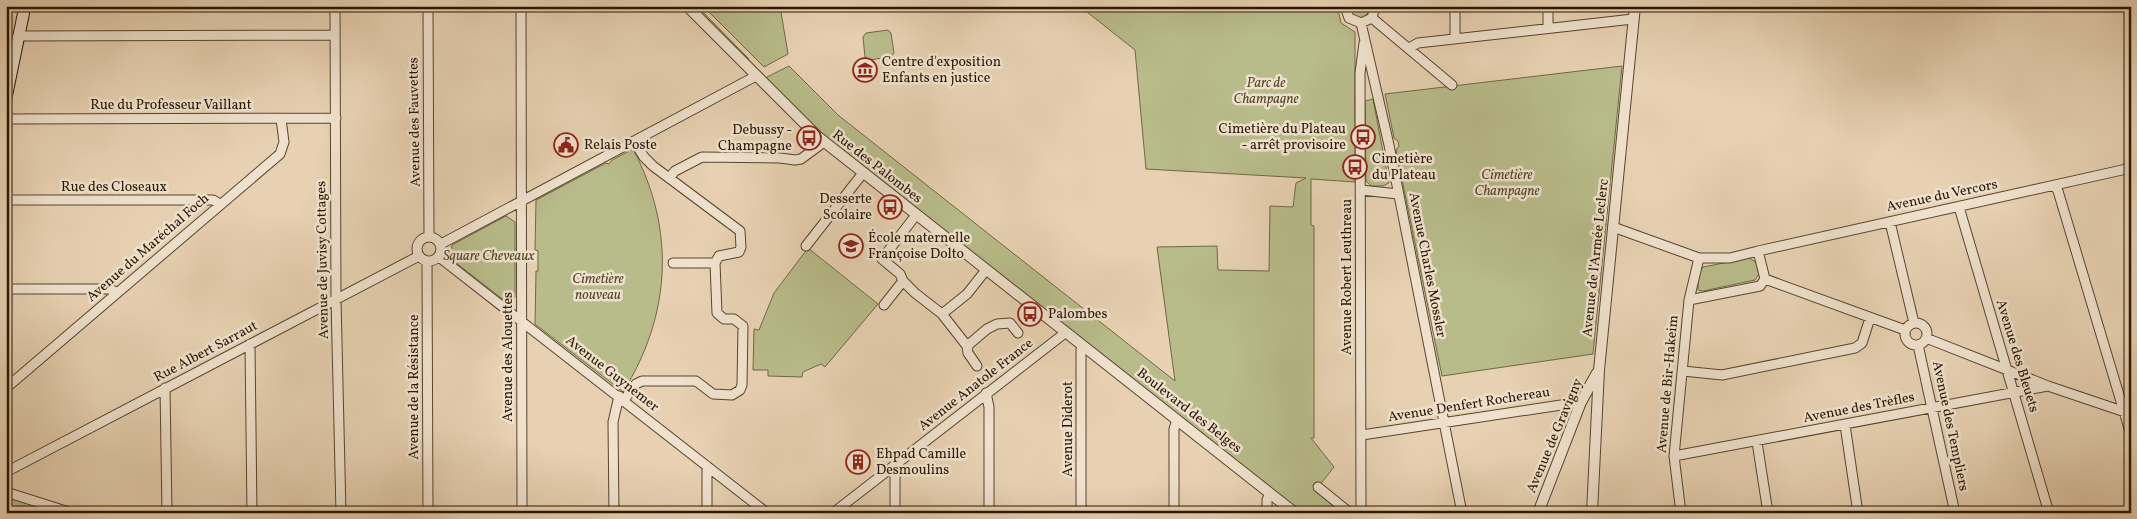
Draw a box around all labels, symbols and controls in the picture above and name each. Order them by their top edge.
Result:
place label: Centre d'exposition Enfants en justice [882,53,1001,88]
street label: Avenue des Fauvettes [404,57,426,187]
museum icon: Centre d'exposition Enfants en justice [852,57,878,83]
park label: Parc de Champagne [1234,74,1299,109]
street label: Rue du Professeur Vaillant [90,96,252,115]
place label: Cimetière du Plateau - arrêt provisoire [1219,120,1346,155]
place label: Debussy - Champagne [718,121,792,156]
bus stop icon: Cimetière du Plateau - arrêt provisoire [1350,124,1376,150]
bus stop icon: Debussy - Champagne [796,125,822,151]
street label: Rue des Palombes [828,126,926,208]
public building icon: Relais Poste [553,132,579,158]
place label: Relais Poste [584,136,657,155]
place label: Cimetière du Plateau [1372,150,1436,185]
bus stop icon: Cimetière du Plateau [1342,154,1368,180]
park label: Cimetière Champagne [1475,166,1540,201]
street label: Avenue du Vercors [1885,175,1999,217]
street label: Rue des Closeaux [61,178,167,197]
street label: Avenue de l'Armée Leclerc [1578,178,1614,338]
street label: Avenue de Juvisy Cottages [312,181,334,339]
street label: Avenue du Maréchal Foch [83,189,213,307]
place label: Desserte Scolaire [819,190,872,225]
street label: Avenue Charles Mossler [1404,191,1450,339]
bus stop icon: Desserte Scolaire [877,194,903,220]
street label: Avenue Robert Leuthreau [1338,199,1357,355]
place label: École maternelle Françoise Dolto [868,229,970,264]
school or university icon: École maternelle Françoise Dolto [838,233,864,259]
park label: Square Cheveaux [443,247,535,266]
park label: Cimetière nouveau [572,270,624,305]
street label: Avenue des Alouettes [499,292,518,422]
street label: Avenue des Bleuets [1991,297,2043,415]
bus stop icon: Palombes [1017,301,1043,327]
place label: Palombes [1048,305,1107,324]
street label: Avenue de la Résistance [405,314,424,460]
street label: Avenue de Bir-Hakeim [1653,314,1683,454]
street label: Rue Albert Sarraut [151,317,261,387]
street label: Avenue Guynemer [561,331,663,417]
street label: Avenue Anatole France [915,334,1038,436]
street label: Avenue des Templiers [1927,359,1973,493]
street label: Boulevard des Belges [1133,364,1245,458]
street label: Avenue de Gravigny [1522,375,1588,496]
street label: Avenue Diderot [1059,381,1078,477]
street label: Avenue Denfert Rochereau [1387,383,1551,427]
street label: Avenue des Trèfles [1802,388,1916,428]
place label: Ehpad Camille Desmoulins [876,445,967,480]
building icon: Ehpad Camille Desmoulins [845,449,871,475]

